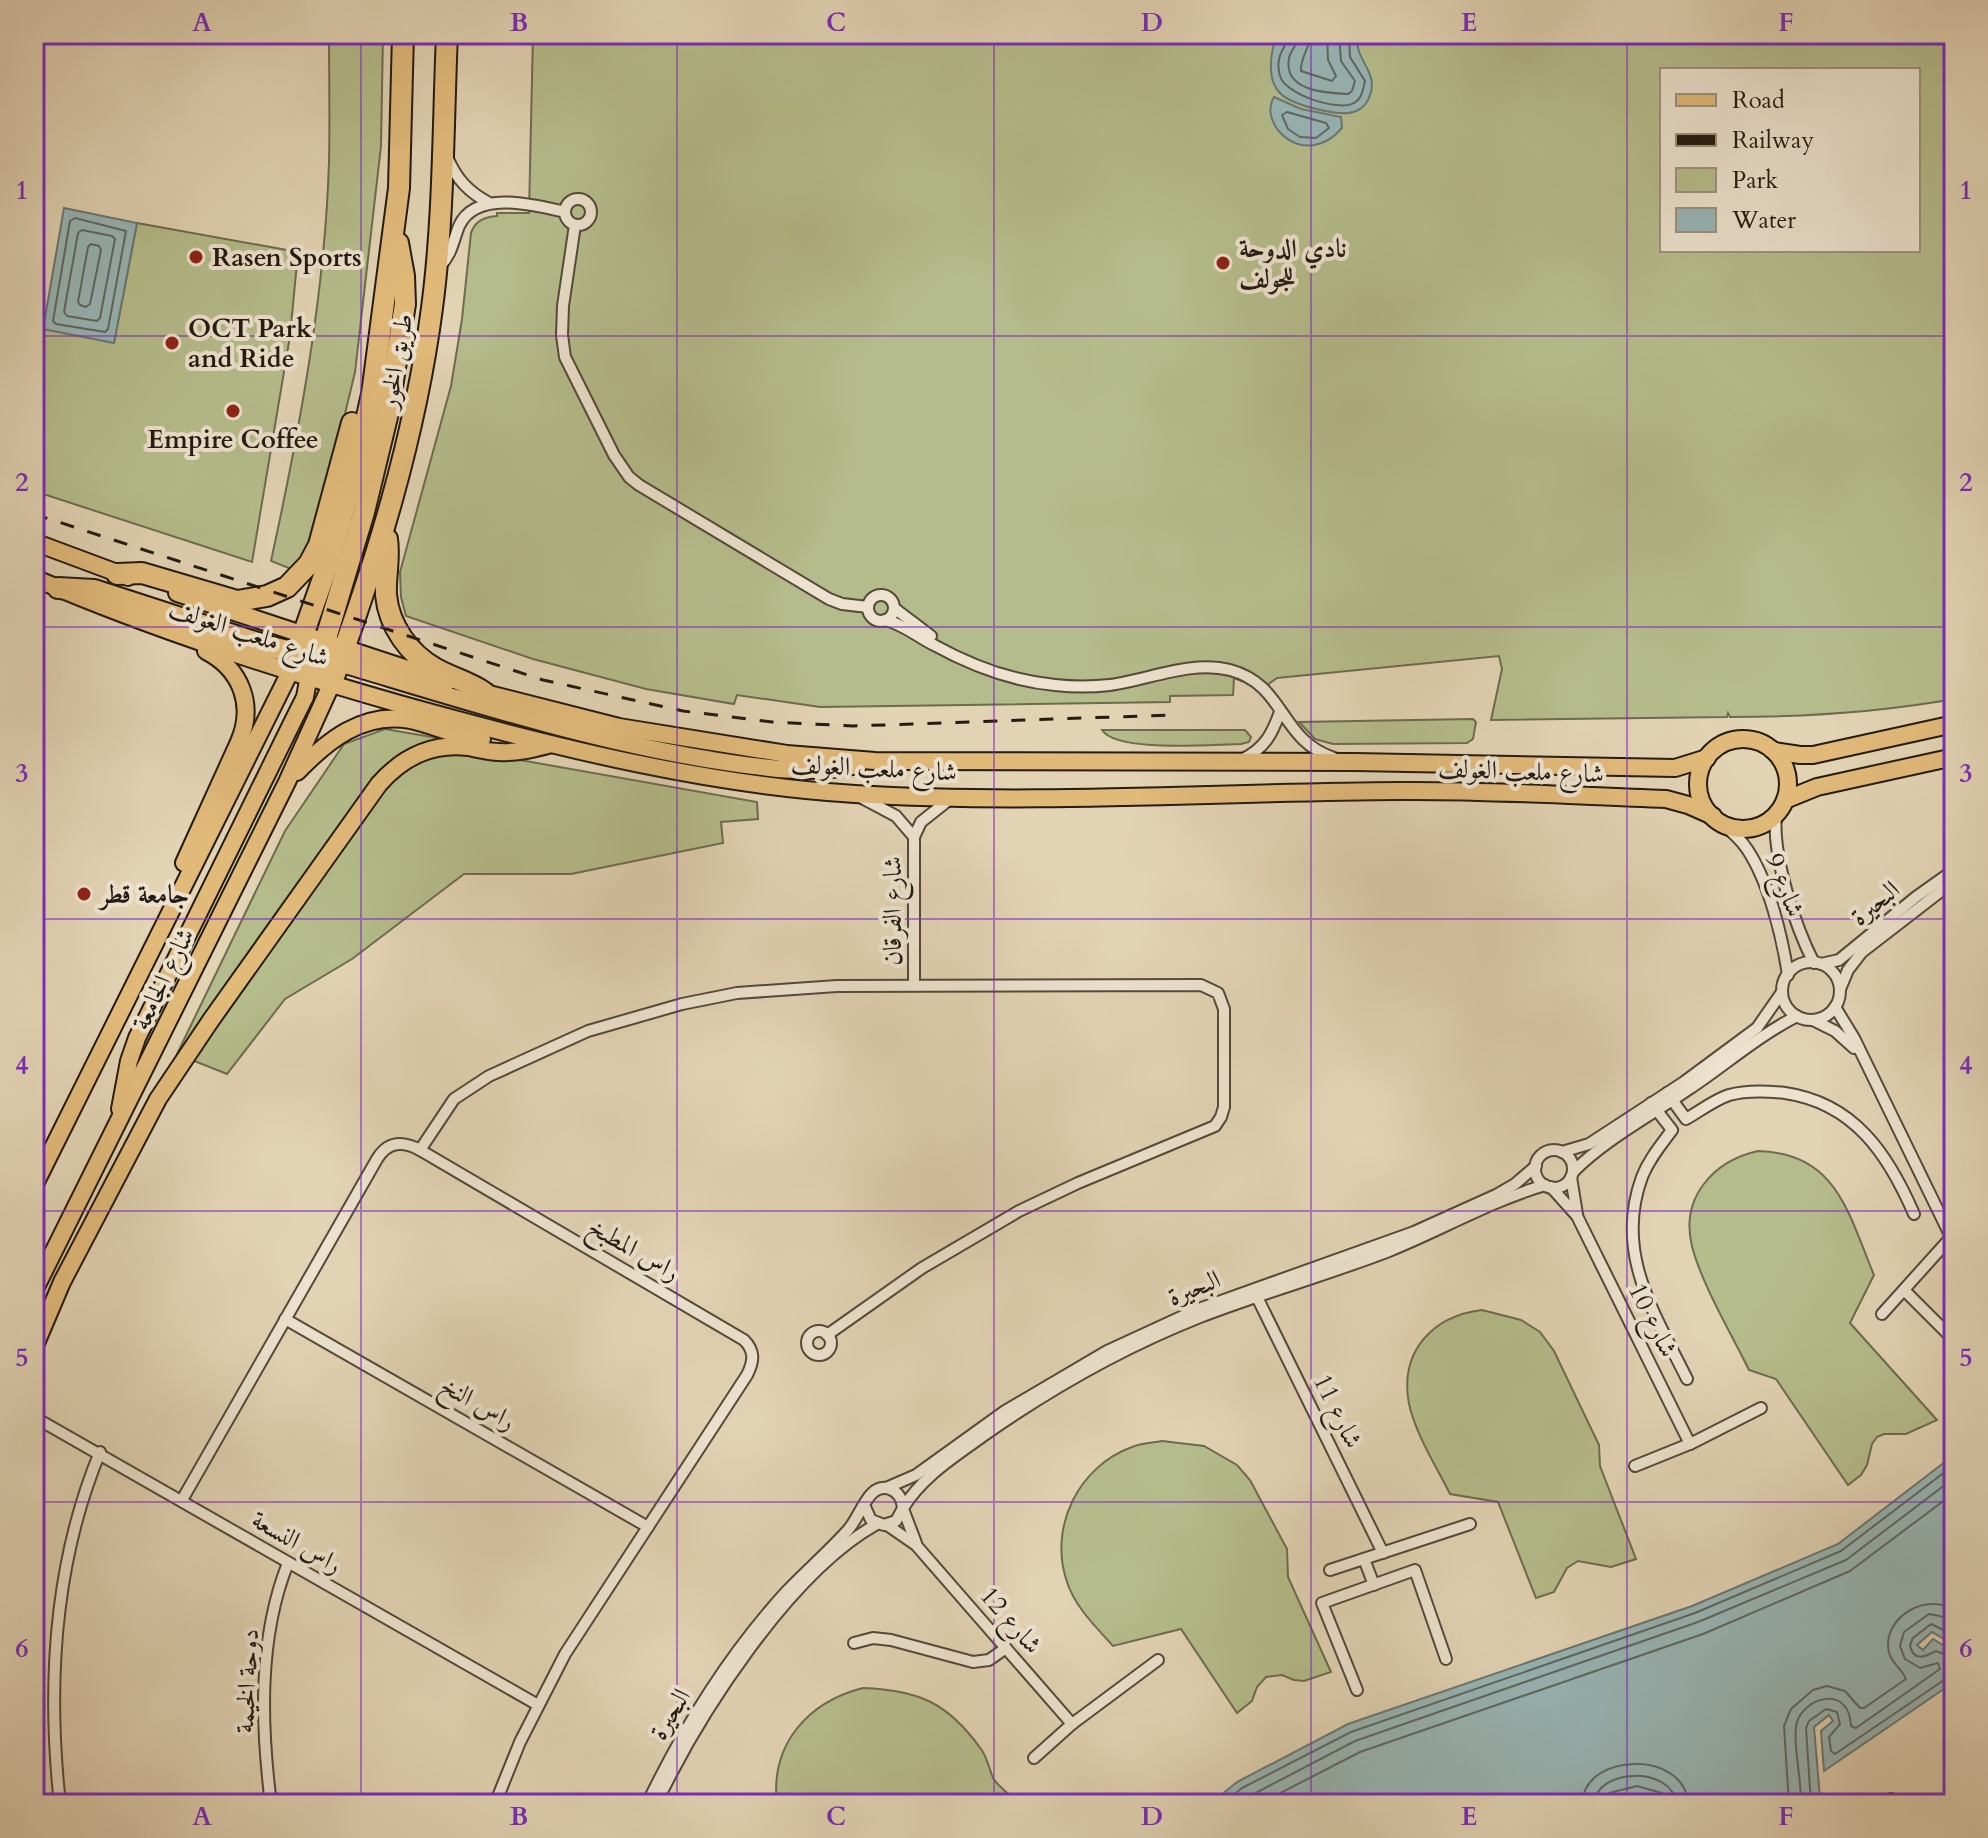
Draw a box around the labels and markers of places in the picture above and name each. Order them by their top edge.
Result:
place label: نادي الدوحة للجولف [1239,231,1347,296]
place label: Rasen Sports [212,240,362,275]
marker: Rasen Sports [187,248,205,266]
marker: نادي الدوحة للجولف [1214,254,1232,272]
place label: OCT Park and Ride [188,311,313,376]
marker: OCT Park and Ride [163,334,181,352]
marker: Empire Coffee [224,402,242,420]
place label: Empire Coffee [147,422,319,457]
place label: جامعة قطر [97,877,189,912]
marker: جامعة قطر [75,885,93,903]

